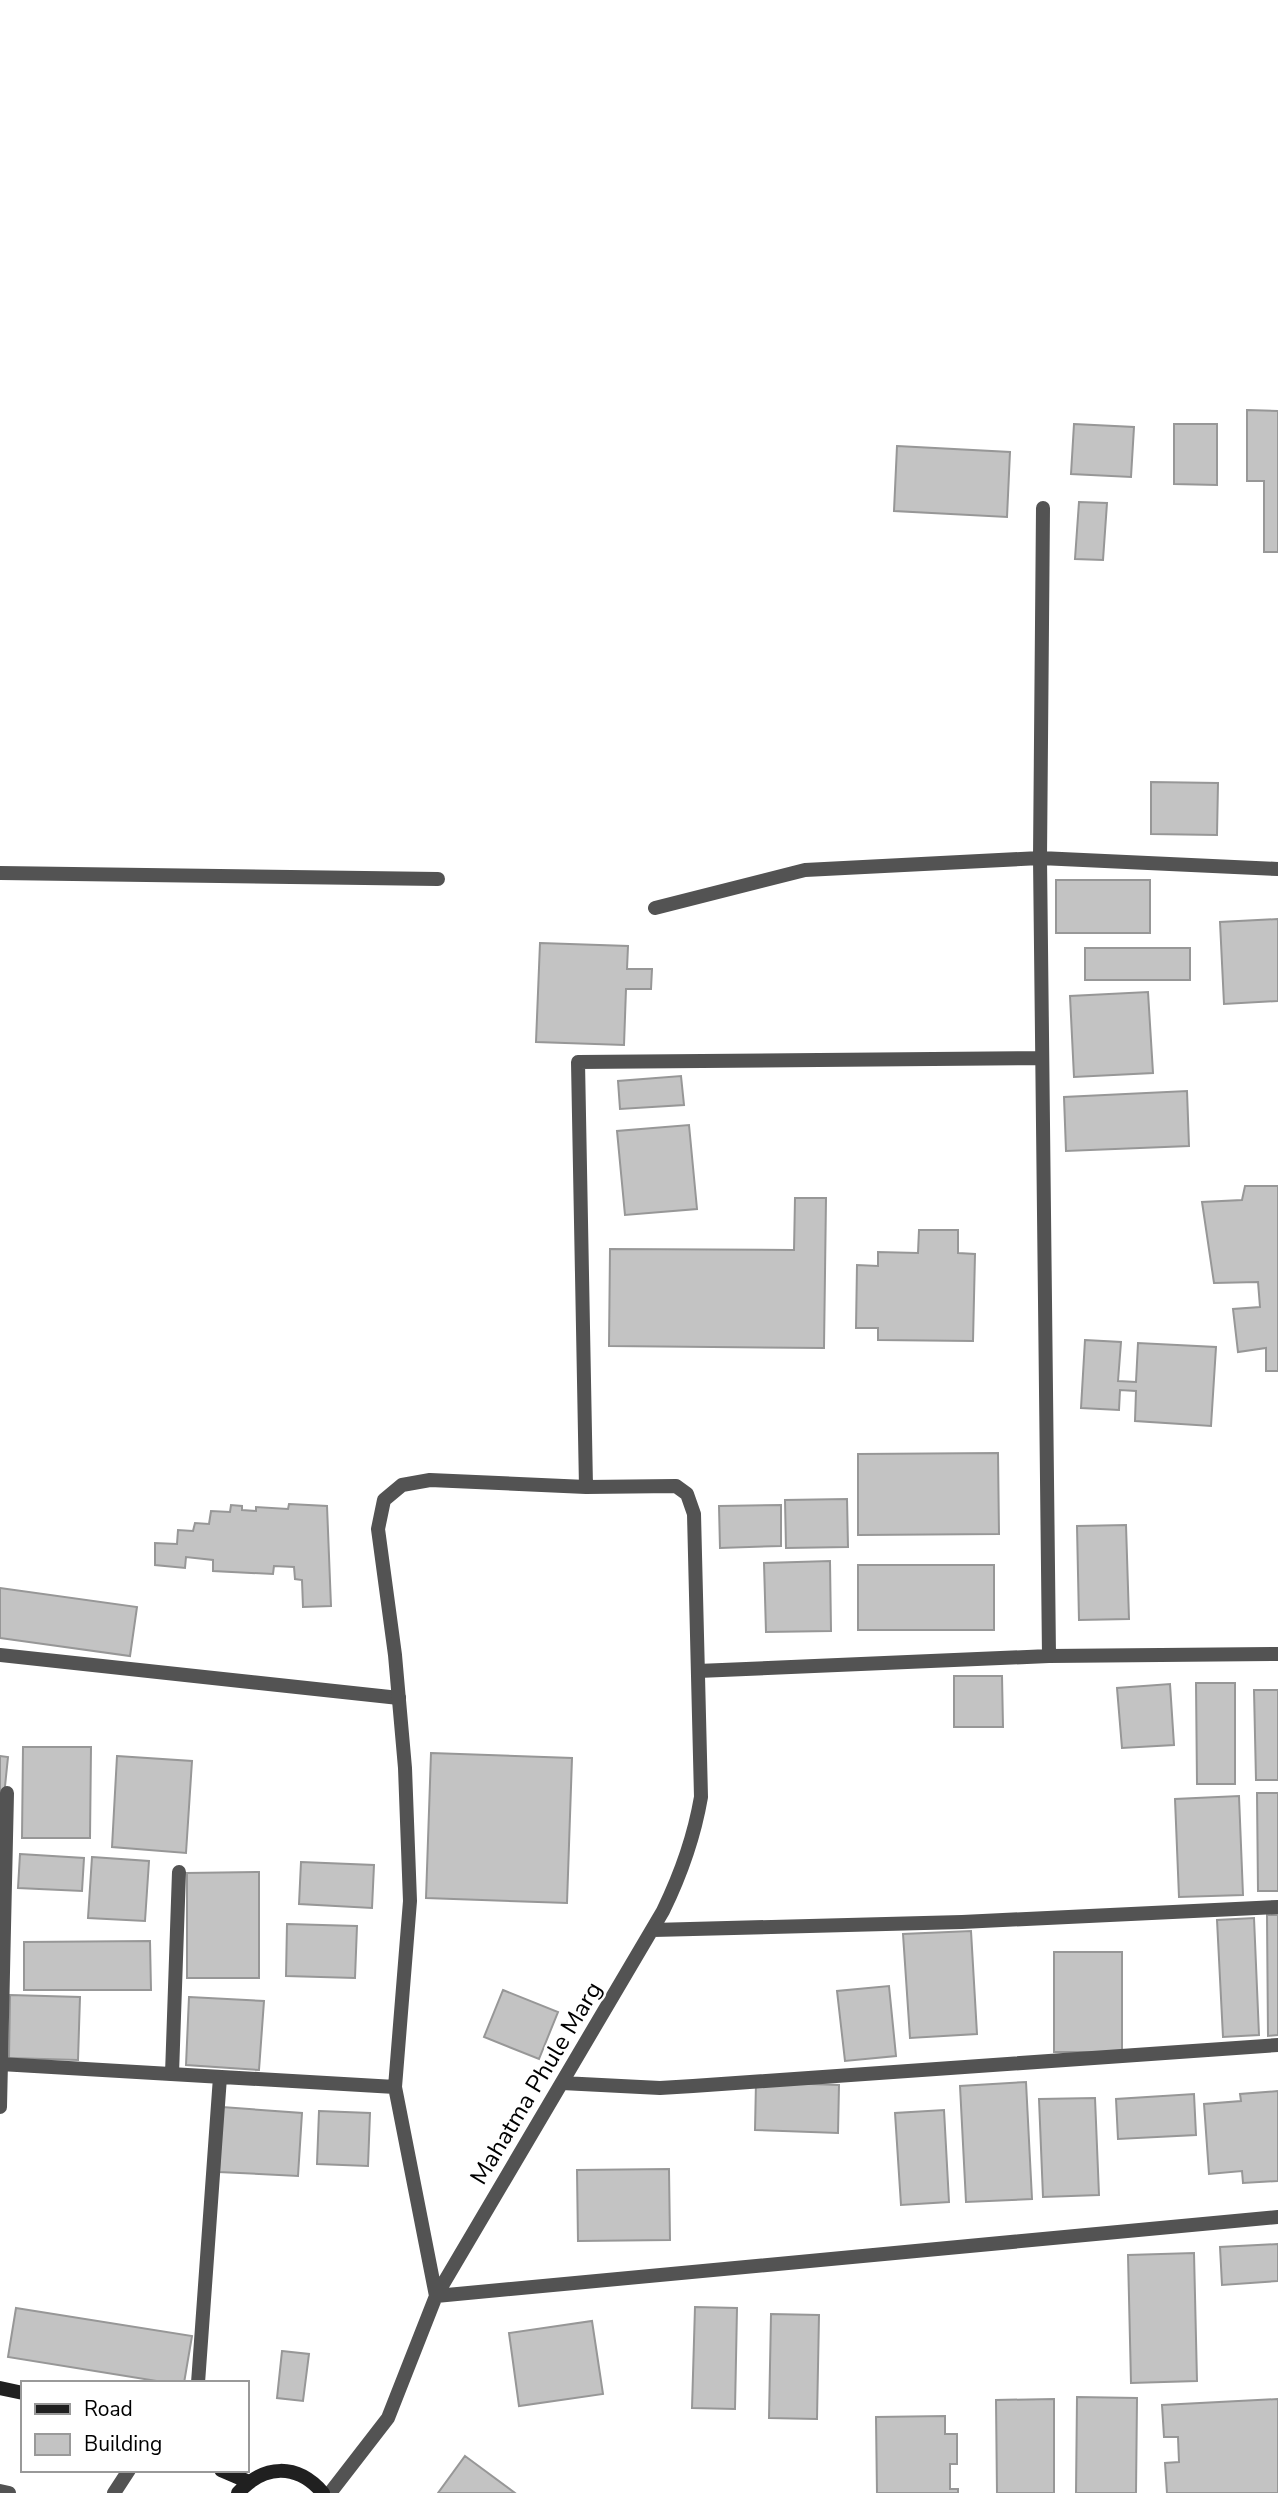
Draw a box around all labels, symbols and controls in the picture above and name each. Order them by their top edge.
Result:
street label: Mahatma Phule Marg [463,1976,609,2190]
legend [21,2381,248,2472]
text: Road [84,2395,133,2423]
text: Building [84,2430,162,2458]

